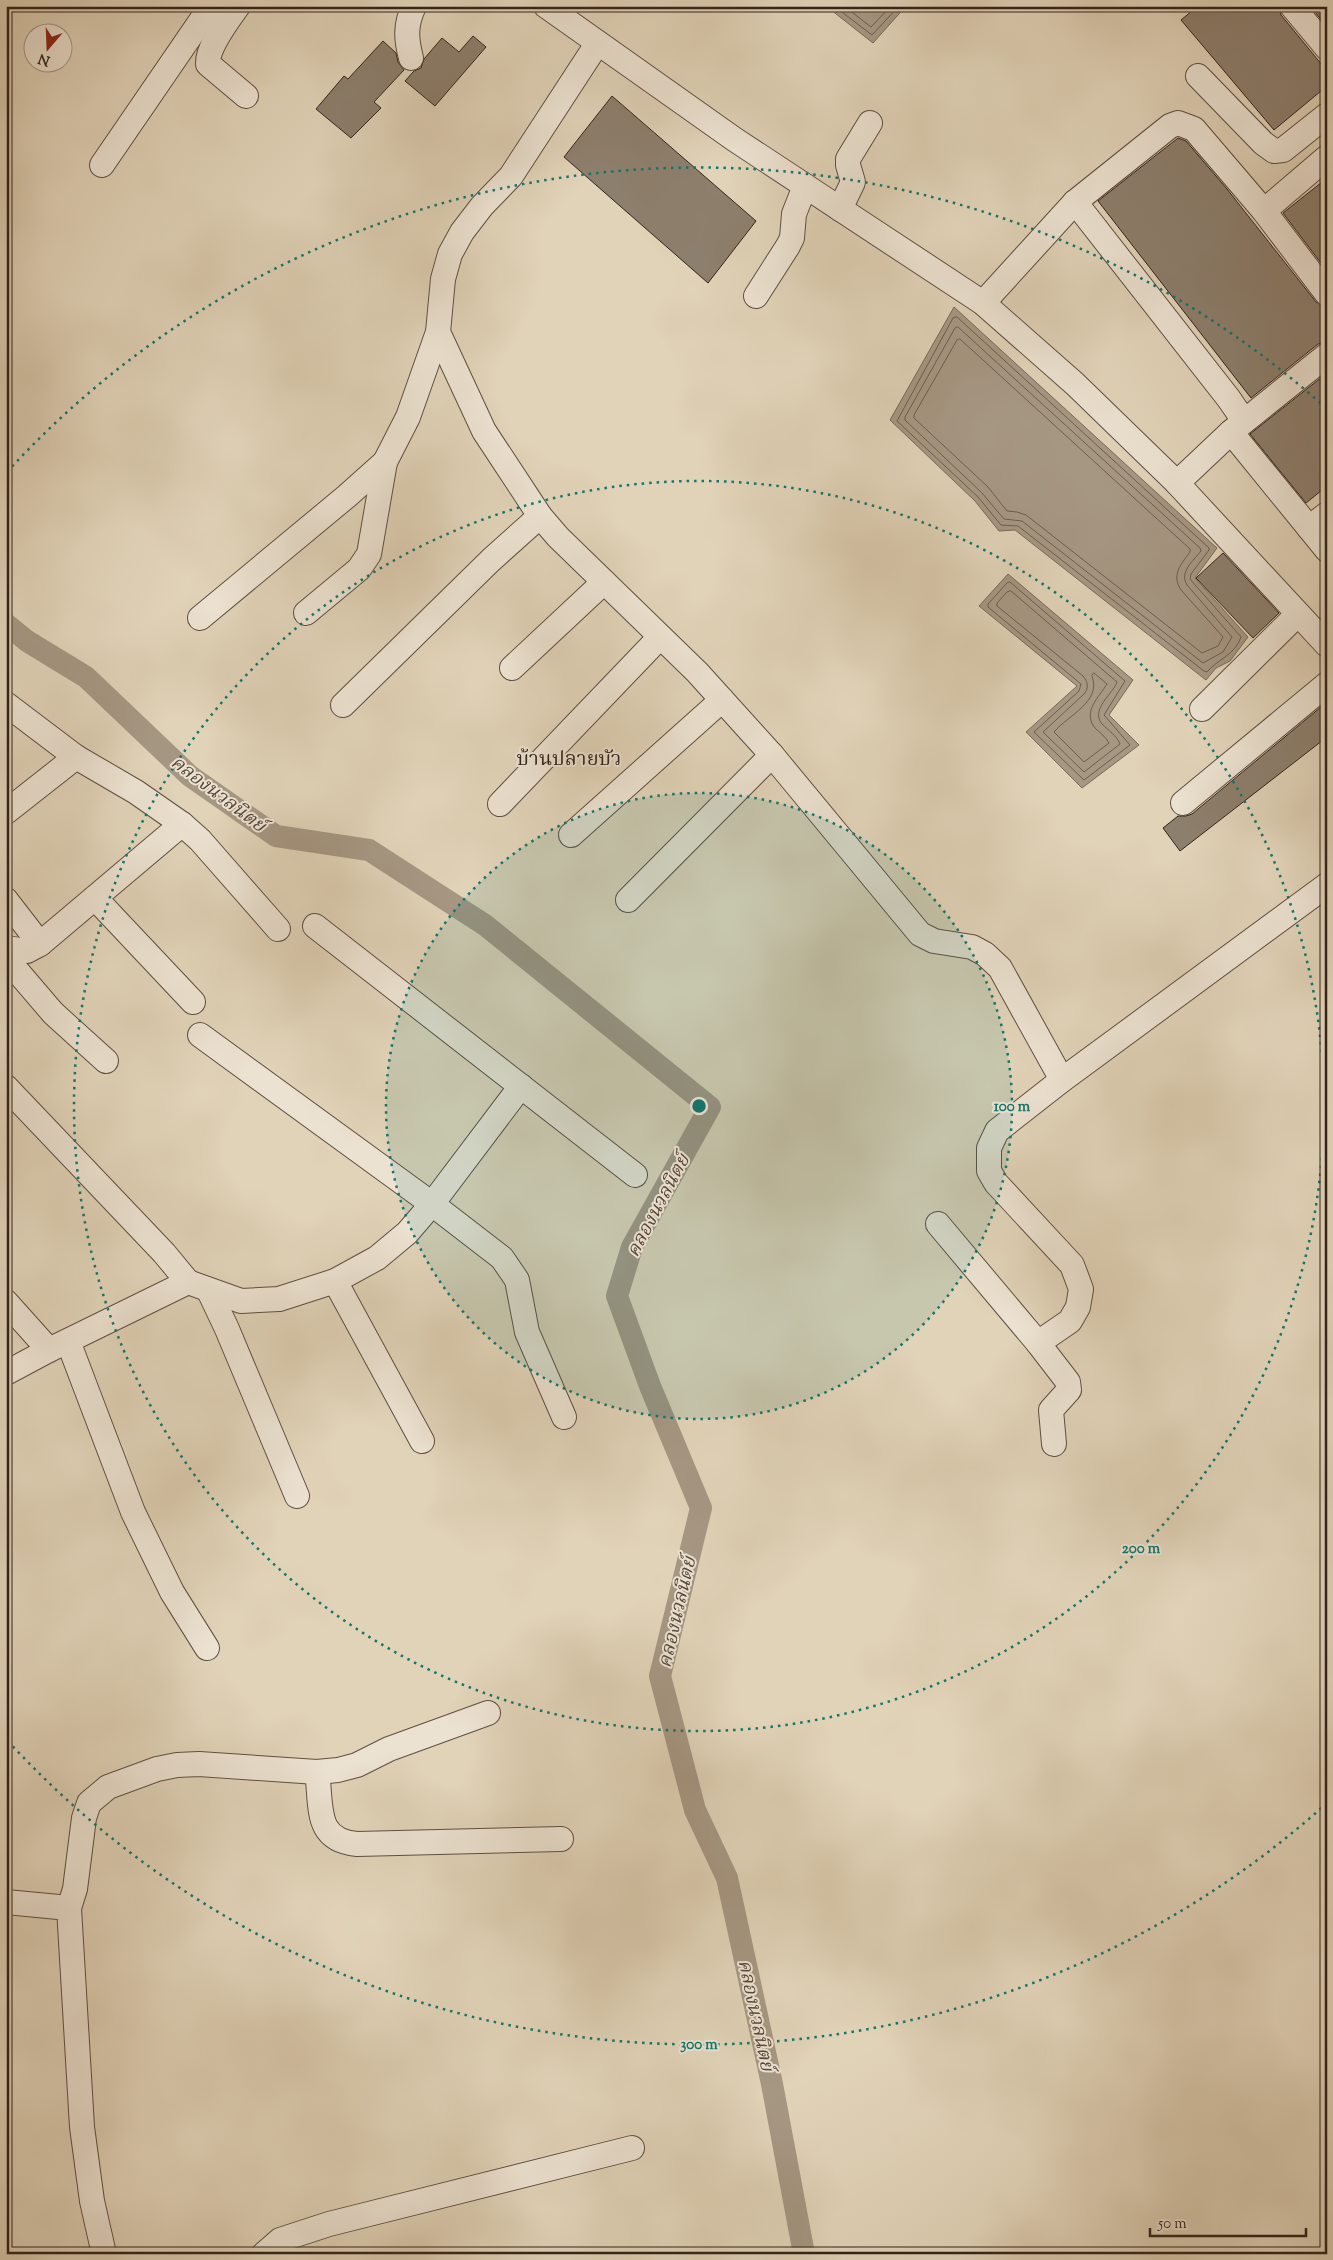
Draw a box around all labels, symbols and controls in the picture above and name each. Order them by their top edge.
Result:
north arrow [22,22,72,72]
text: N [36,47,53,70]
district label: บ้านปลายบัว [517,746,621,775]
water label: คลองนวลนิตย์ [164,750,274,842]
centre of rings [690,1097,708,1115]
text: 100 m [994,1097,1031,1118]
water label: คลองนวลนิตย์ [621,1146,700,1262]
text: 200 m [1122,1539,1161,1560]
water label: คลองนวลนิตย์ [653,1550,705,1671]
water label: คลองนวลนิตย์ [730,1957,780,2078]
text: 300 m [680,2035,718,2056]
scale bar [1150,2205,1307,2237]
text: 50 m [1157,2214,1187,2235]

